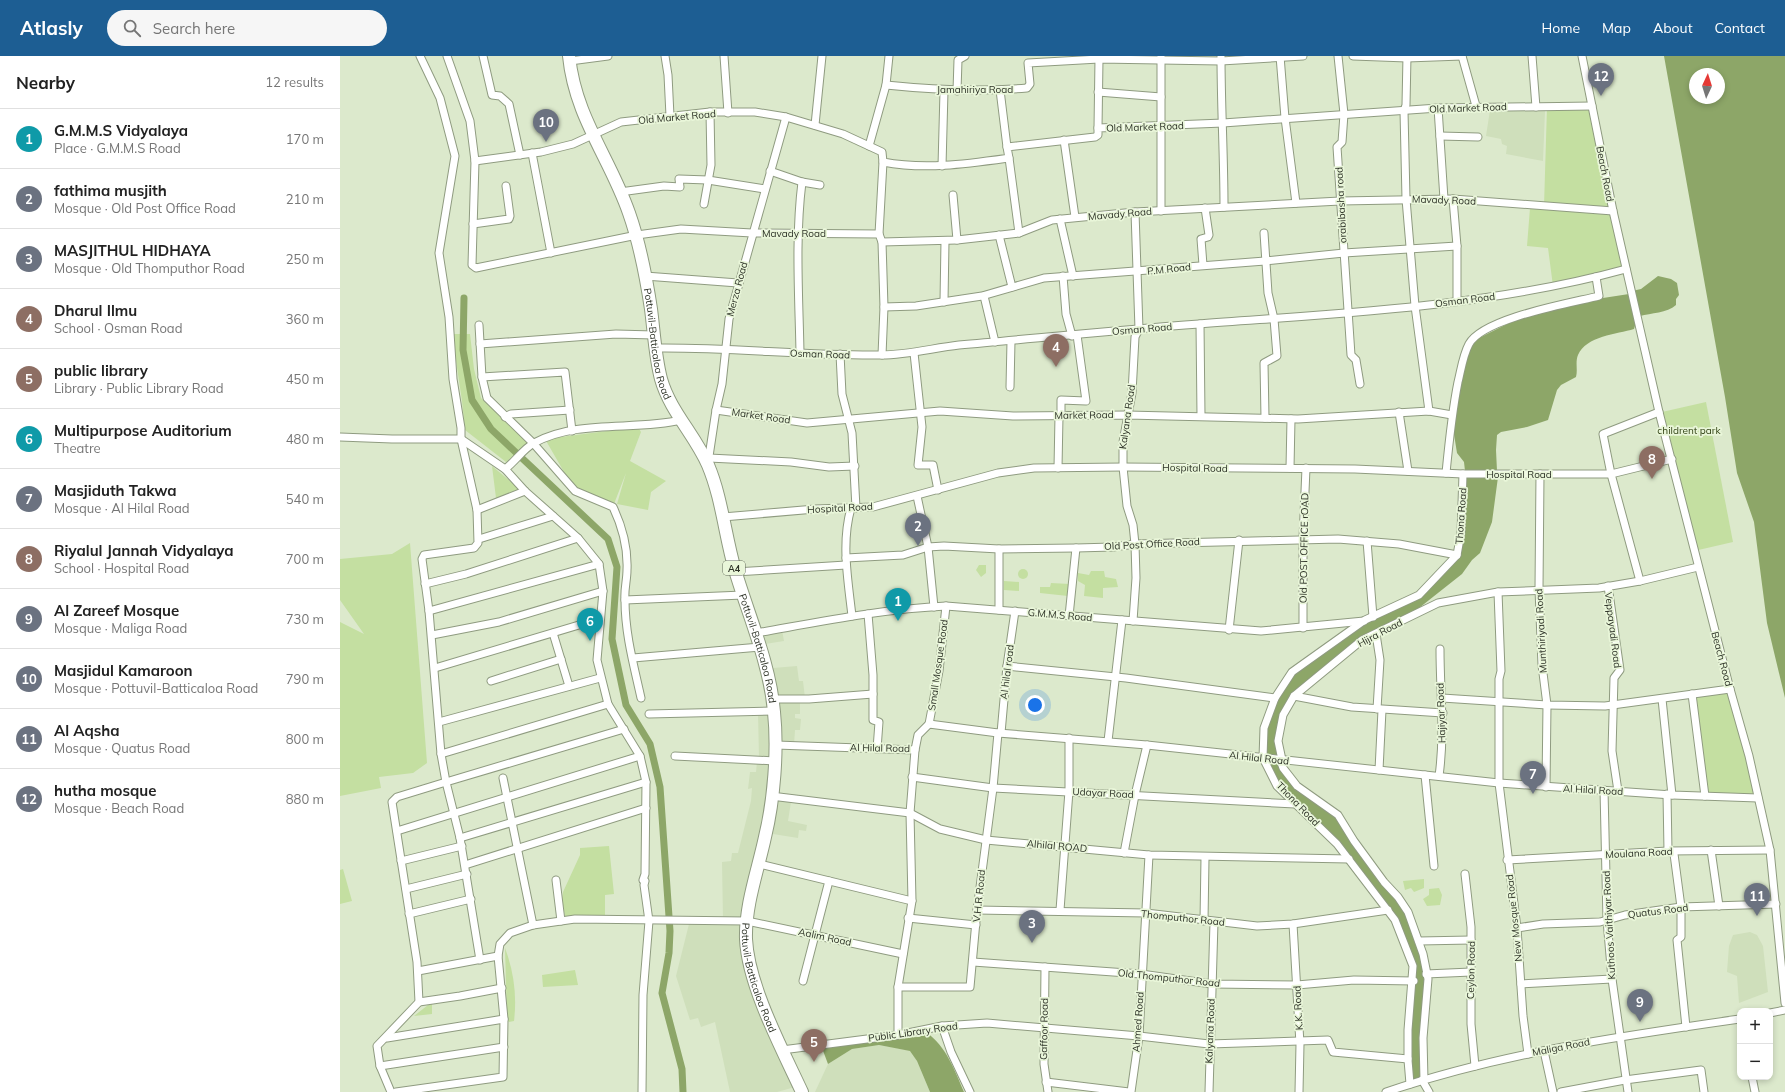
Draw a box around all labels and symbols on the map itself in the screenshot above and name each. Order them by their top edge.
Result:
pin: 12 [1588,63,1614,96]
north arrow [1689,68,1725,104]
street label: Jamahiriya Road [937,83,1013,96]
street label: Old Market Road [1429,100,1507,116]
street label: Old Market Road [638,107,716,127]
pin: 10 [533,109,559,142]
street label: Old Market Road [1106,119,1184,135]
street label: Beach Road [1593,145,1617,203]
street label: orabibasha road [1333,167,1349,243]
street label: Mavady Road [1412,192,1476,208]
street label: Mavady Road [1087,205,1153,223]
street label: Mavady Road [762,227,826,240]
street label: Merza Road [723,260,751,318]
street label: P.M Road [1146,260,1192,278]
street label: Pottuvil-Batticaloa Road [641,287,675,402]
street label: Osman Road [1434,290,1496,310]
street label: Osman Road [1111,320,1173,338]
pin: 4 [1043,334,1069,367]
street label: Osman Road [790,346,850,362]
street label: Kalyana Road [1116,384,1138,450]
street label: Market Road [731,405,791,427]
street label: Market Road [1054,408,1114,422]
park label: childrent park [1657,424,1722,437]
pin: 8 [1639,446,1665,479]
street label: Hospital Road [1162,461,1228,475]
street label: Hospital Road [1486,468,1552,481]
street label: Thona Road [1453,487,1469,545]
street label: Old POST OFFICE rOAD [1297,493,1311,603]
street label: Hospital Road [807,500,873,516]
pin: 2 [905,513,931,546]
street label: Old Post Office Road [1104,535,1200,553]
road number: A4 [723,561,745,575]
pin: 1 [885,588,911,621]
street label: Munthiriyadi Road [1532,588,1550,674]
street label: Veppayadi Road [1602,591,1624,669]
street label: Pottuvil-Batticaloa Road [736,592,780,704]
street label: G.M.M.S Road [1027,606,1093,624]
pin: 6 [577,608,603,641]
street label: Hijra Road [1355,616,1405,650]
street label: Small Mosque Road [925,619,951,711]
street label: Beach Road [1708,630,1736,688]
street label: Al hilal road [997,644,1017,700]
street label: Hajiyar Road [1433,683,1449,743]
your location [1025,695,1045,715]
street label: Al Hilal Road [850,741,910,755]
street label: Al Hilal Road [1228,748,1290,768]
pin: 7 [1520,761,1546,794]
street label: Thona Road [1274,779,1322,829]
street label: Al Hilal Road [1563,782,1623,798]
street label: Udayar Road [1072,785,1134,801]
street label: Alhilal ROAD [1026,837,1088,855]
street label: Moulana Road [1605,845,1673,861]
street label: V.H.R Road [970,869,988,923]
street label: Kuthoos Vaithiyar Road [1600,870,1618,980]
street label: New Mosque Road [1503,874,1525,962]
pin: 11 [1744,883,1770,916]
street label: Quatus Road [1627,901,1689,921]
street label: Thomputhor Road [1141,907,1225,929]
pin: 3 [1019,910,1045,943]
street label: Pottuvil-Batticaloa Road [739,922,780,1034]
street label: Aalim Road [797,925,853,949]
street label: Ceylon Road [1464,941,1478,999]
street label: Old Thomputhor Road [1117,966,1221,990]
street label: K.K. Road [1290,985,1306,1031]
pin: 9 [1627,989,1653,1022]
street label: Ahmed Road [1129,991,1147,1053]
street label: Gaffoor Road [1037,998,1051,1060]
street label: Kalyana Road [1202,998,1218,1064]
street label: Public Library Road [867,1019,959,1045]
pin: 5 [801,1029,827,1062]
street label: Maliga Road [1531,1035,1591,1059]

